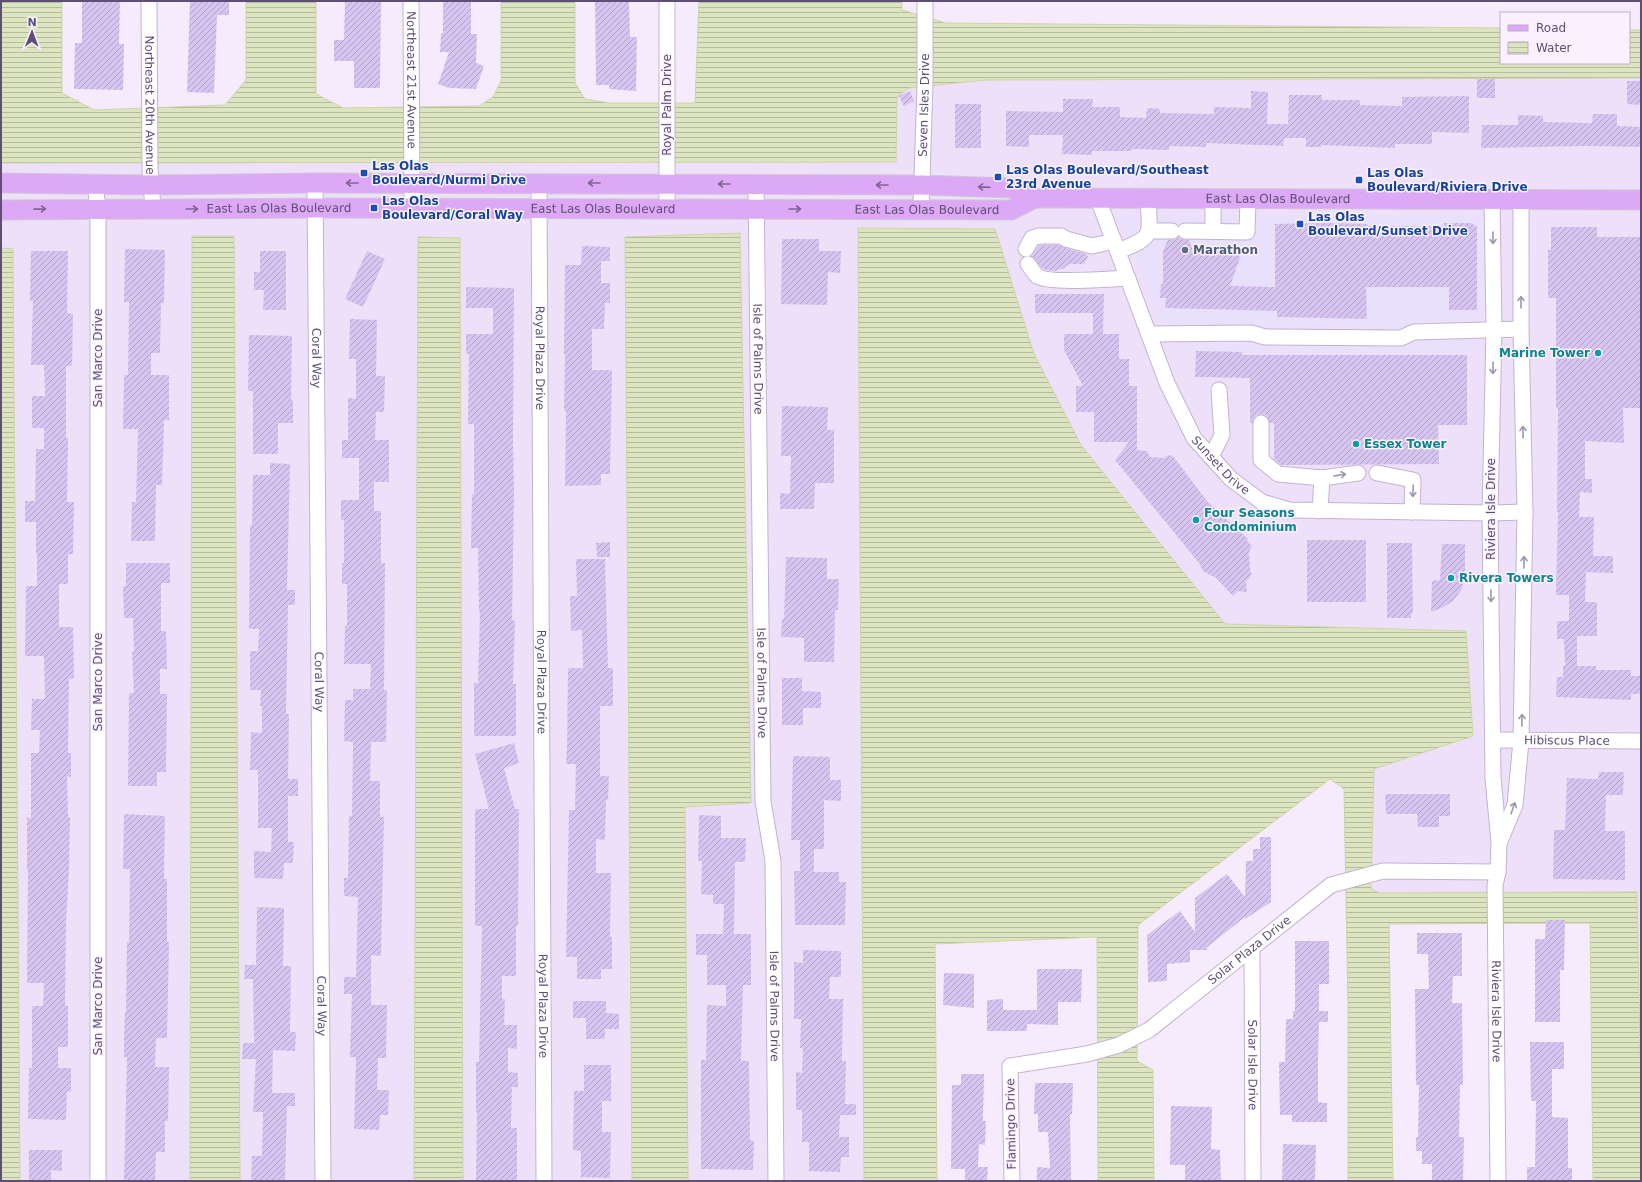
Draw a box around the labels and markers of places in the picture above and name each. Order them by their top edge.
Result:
place label: Las Olas Boulevard/Nurmi Drive [372,159,526,187]
place label: Las Olas Boulevard/Southeast 23rd Avenue [1006,163,1209,191]
place label: Las Olas Boulevard/Riviera Drive [1367,166,1528,194]
marker: Las Olas Boulevard/Nurmi Drive [359,168,369,178]
marker: Las Olas Boulevard/Southeast 23rd Avenue [993,172,1003,182]
marker: Las Olas Boulevard/Riviera Drive [1354,175,1364,185]
place label: Las Olas Boulevard/Coral Way [382,194,523,222]
marker: Las Olas Boulevard/Coral Way [369,203,379,213]
place label: Las Olas Boulevard/Sunset Drive [1308,210,1468,238]
marker: Las Olas Boulevard/Sunset Drive [1295,219,1305,229]
place label: Marathon [1193,243,1258,257]
marker: Marathon [1180,245,1190,255]
place label: Marine Tower [1499,346,1590,360]
marker: Marine Tower [1593,348,1603,358]
place label: Essex Tower [1364,437,1447,451]
marker: Essex Tower [1351,439,1361,449]
place label: Four Seasons Condominium [1204,506,1297,534]
marker: Four Seasons Condominium [1191,515,1201,525]
place label: Rivera Towers [1459,571,1554,585]
marker: Rivera Towers [1446,573,1456,583]

